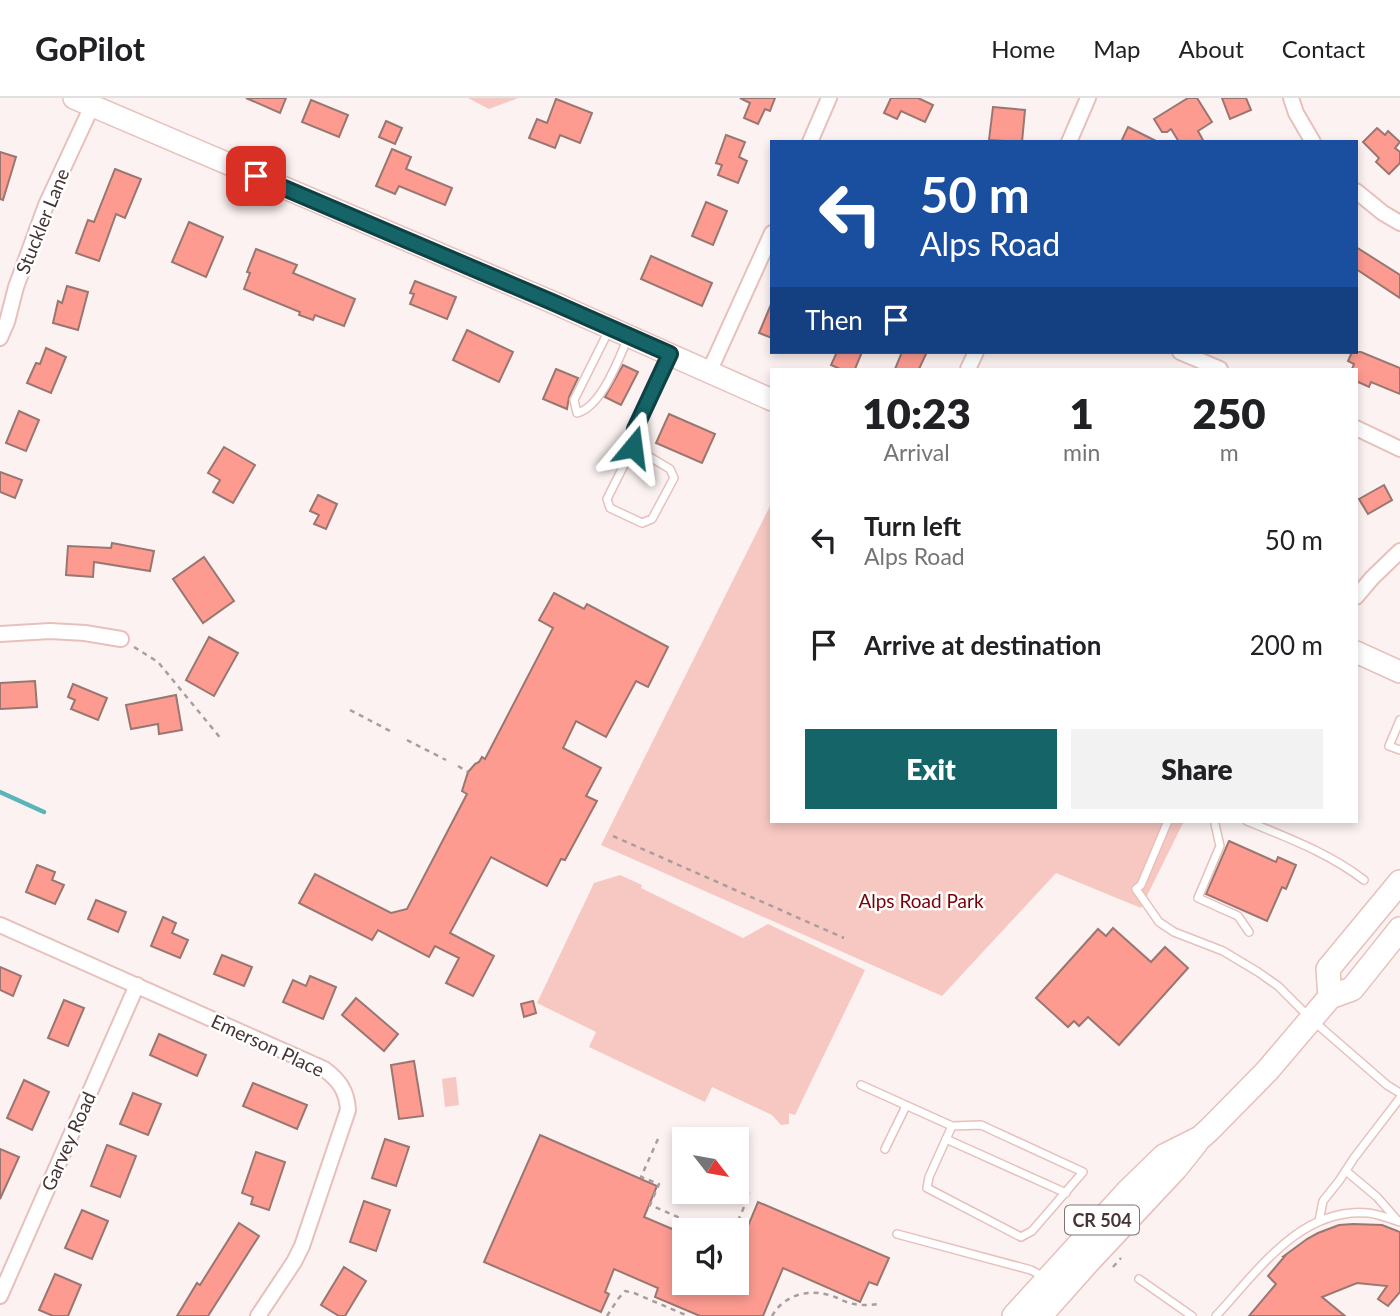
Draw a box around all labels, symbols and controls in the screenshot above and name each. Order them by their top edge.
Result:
text: GoPilot [35,28,145,68]
text: Home [991,34,1055,63]
text: Map [1093,34,1141,63]
text: About [1179,34,1244,63]
text: Contact [1282,34,1365,63]
pin [226,146,286,206]
icon: arrive [237,157,275,195]
street label: Stuckler Lane [10,165,74,277]
text: 50 m [920,165,1030,223]
icon: left [805,168,896,259]
text: Alps Road [920,224,1060,263]
icon: arrive [877,301,915,339]
text: Then [805,304,863,336]
text: 10:23 [862,388,971,438]
text: 1 [1070,388,1094,438]
text: 250 [1193,388,1266,438]
position arrow [596,410,670,484]
text: Arrival [883,438,950,466]
text: min [1063,438,1100,466]
text: m [1220,438,1239,466]
text: Turn left [864,510,961,542]
icon: left [805,521,843,559]
text: 50 m [1265,524,1323,556]
text: Alps Road [864,542,965,570]
icon: arrive [805,626,843,664]
text: Arrive at destination [864,629,1101,661]
text: 200 m [1250,629,1323,661]
button: Exit [805,729,1057,809]
button: Share [1071,729,1323,809]
park label: Alps Road Park [858,889,984,912]
street label: Emerson Place [208,1009,328,1081]
street label: Garvey Road [36,1088,100,1194]
north arrow [672,1127,749,1204]
map controls [672,1127,749,1295]
road number: CR 504 [1065,1205,1139,1234]
button: sound [672,1218,749,1295]

